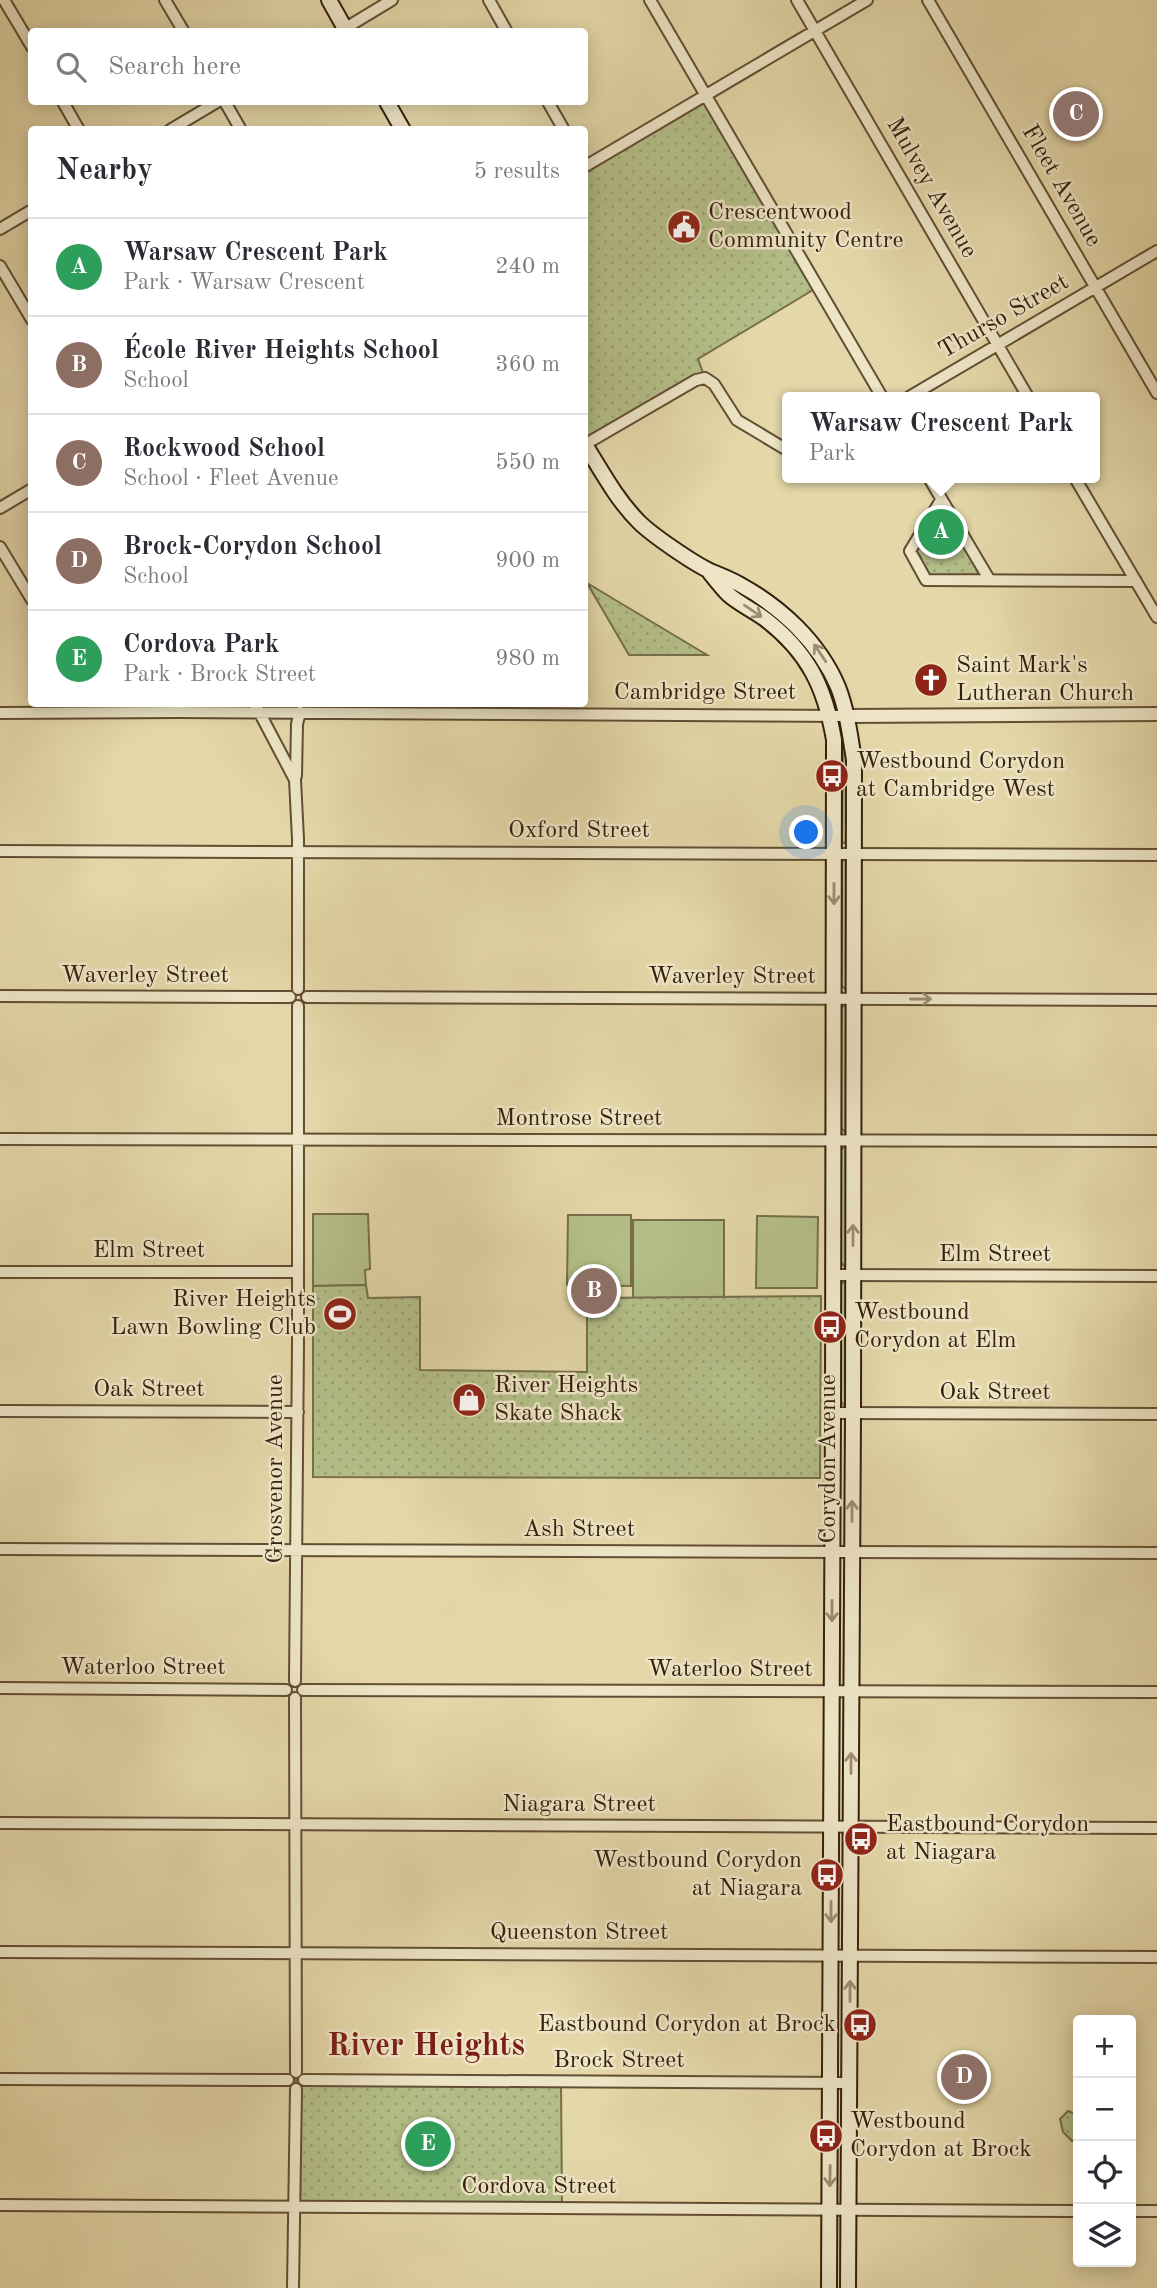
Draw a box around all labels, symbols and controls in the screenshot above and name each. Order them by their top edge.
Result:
search box [28,28,588,105]
icon: search [52,48,90,86]
text: Search here [108,54,241,80]
pin: C [1053,88,1099,140]
street label: Mulvey Avenue [881,114,981,262]
street label: Fleet Avenue [1017,121,1105,251]
text: Nearby [56,156,153,186]
text: 5 results [474,160,560,183]
place label: Crescentwood Community Centre [708,201,904,253]
public building icon: Crescentwood Community Centre [665,208,703,246]
text: Warsaw Crescent Park [123,240,388,266]
text: A [70,255,88,278]
text: 240 m [495,255,560,278]
street label: Thurso Street [935,270,1073,364]
text: Park · Warsaw Crescent [123,271,365,294]
text: École River Heights School [123,338,439,364]
text: B [71,353,87,376]
text: 360 m [495,353,560,376]
text: School [123,369,189,392]
popup [782,392,1100,483]
text: Warsaw Crescent Park [809,411,1073,437]
text: Rockwood School [123,436,325,462]
text: Park [809,442,856,465]
text: C [71,451,87,474]
text: 550 m [495,451,560,474]
text: School · Fleet Avenue [123,467,339,490]
pin: A [918,506,964,558]
text: Brock-Corydon School [123,534,382,560]
text: D [70,549,88,572]
text: 900 m [495,549,560,572]
text: School [123,565,189,588]
one-way arrow [743,604,762,619]
text: Cordova Park [123,632,279,658]
one-way arrow [812,644,826,664]
text: E [71,647,87,670]
text: 980 m [495,647,560,670]
place label: Saint Mark's Lutheran Church [956,654,1134,706]
church icon: Saint Mark's Lutheran Church [912,661,950,699]
text: Park · Brock Street [123,663,316,686]
street label: Cambridge Street [614,681,796,705]
place label: Westbound Corydon at Cambridge West [856,750,1065,802]
bus stop icon: Westbound Corydon at Cambridge West [813,757,851,795]
your location [789,815,823,849]
street label: Oxford Street [508,819,650,843]
one-way arrow [827,882,841,905]
street label: Waverley Street [61,964,229,988]
street label: Waverley Street [648,965,816,989]
one-way arrow [910,992,933,1006]
street label: Montrose Street [496,1107,662,1131]
one-way arrow [846,1223,860,1246]
street label: Elm Street [93,1239,205,1263]
street label: Elm Street [939,1243,1051,1267]
pin: B [571,1265,617,1317]
place label: River Heights Lawn Bowling Club [110,1288,316,1340]
sports icon: River Heights Lawn Bowling Club [321,1295,359,1333]
place label: Westbound Corydon at Elm [854,1301,1017,1353]
bus stop icon: Westbound Corydon at Elm [811,1308,849,1346]
street label: Grosvenor Avenue [264,1374,288,1564]
place label: River Heights Skate Shack [494,1374,638,1426]
street label: Corydon Avenue [817,1374,841,1544]
street label: Oak Street [93,1378,205,1402]
shop icon: River Heights Skate Shack [450,1381,488,1419]
street label: Oak Street [939,1381,1051,1405]
one-way arrow [845,1500,859,1523]
street label: Ash Street [523,1518,635,1542]
one-way arrow [825,1599,839,1622]
street label: Waterloo Street [60,1656,226,1680]
street label: Waterloo Street [647,1658,813,1682]
one-way arrow [844,1752,858,1775]
street label: Niagara Street [502,1793,656,1817]
place label: Eastbound Corydon at Niagara [886,1813,1089,1865]
bus stop icon: Eastbound Corydon at Niagara [842,1820,880,1858]
place label: Westbound Corydon at Niagara [593,1849,802,1901]
bus stop icon: Westbound Corydon at Niagara [808,1856,846,1894]
one-way arrow [824,1900,838,1923]
street label: Queenston Street [490,1921,668,1945]
one-way arrow [843,1979,857,2002]
bus stop icon: Eastbound Corydon at Brock [841,2006,879,2044]
place label: Eastbound Corydon at Brock [538,2013,836,2037]
map controls [1073,2015,1136,2267]
button: + [1073,2015,1136,2078]
district label: River Heights [327,2031,525,2063]
street label: Brock Street [553,2049,685,2073]
pin: D [941,2051,987,2103]
button: − [1073,2078,1136,2141]
place label: Westbound Corydon at Brock [850,2110,1032,2162]
bus stop icon: Westbound Corydon at Brock [807,2117,845,2155]
pin: E [405,2118,451,2170]
button: locate [1073,2141,1136,2204]
one-way arrow [823,2164,837,2187]
street label: Cordova Street [461,2175,617,2199]
button: layers [1073,2204,1136,2267]

